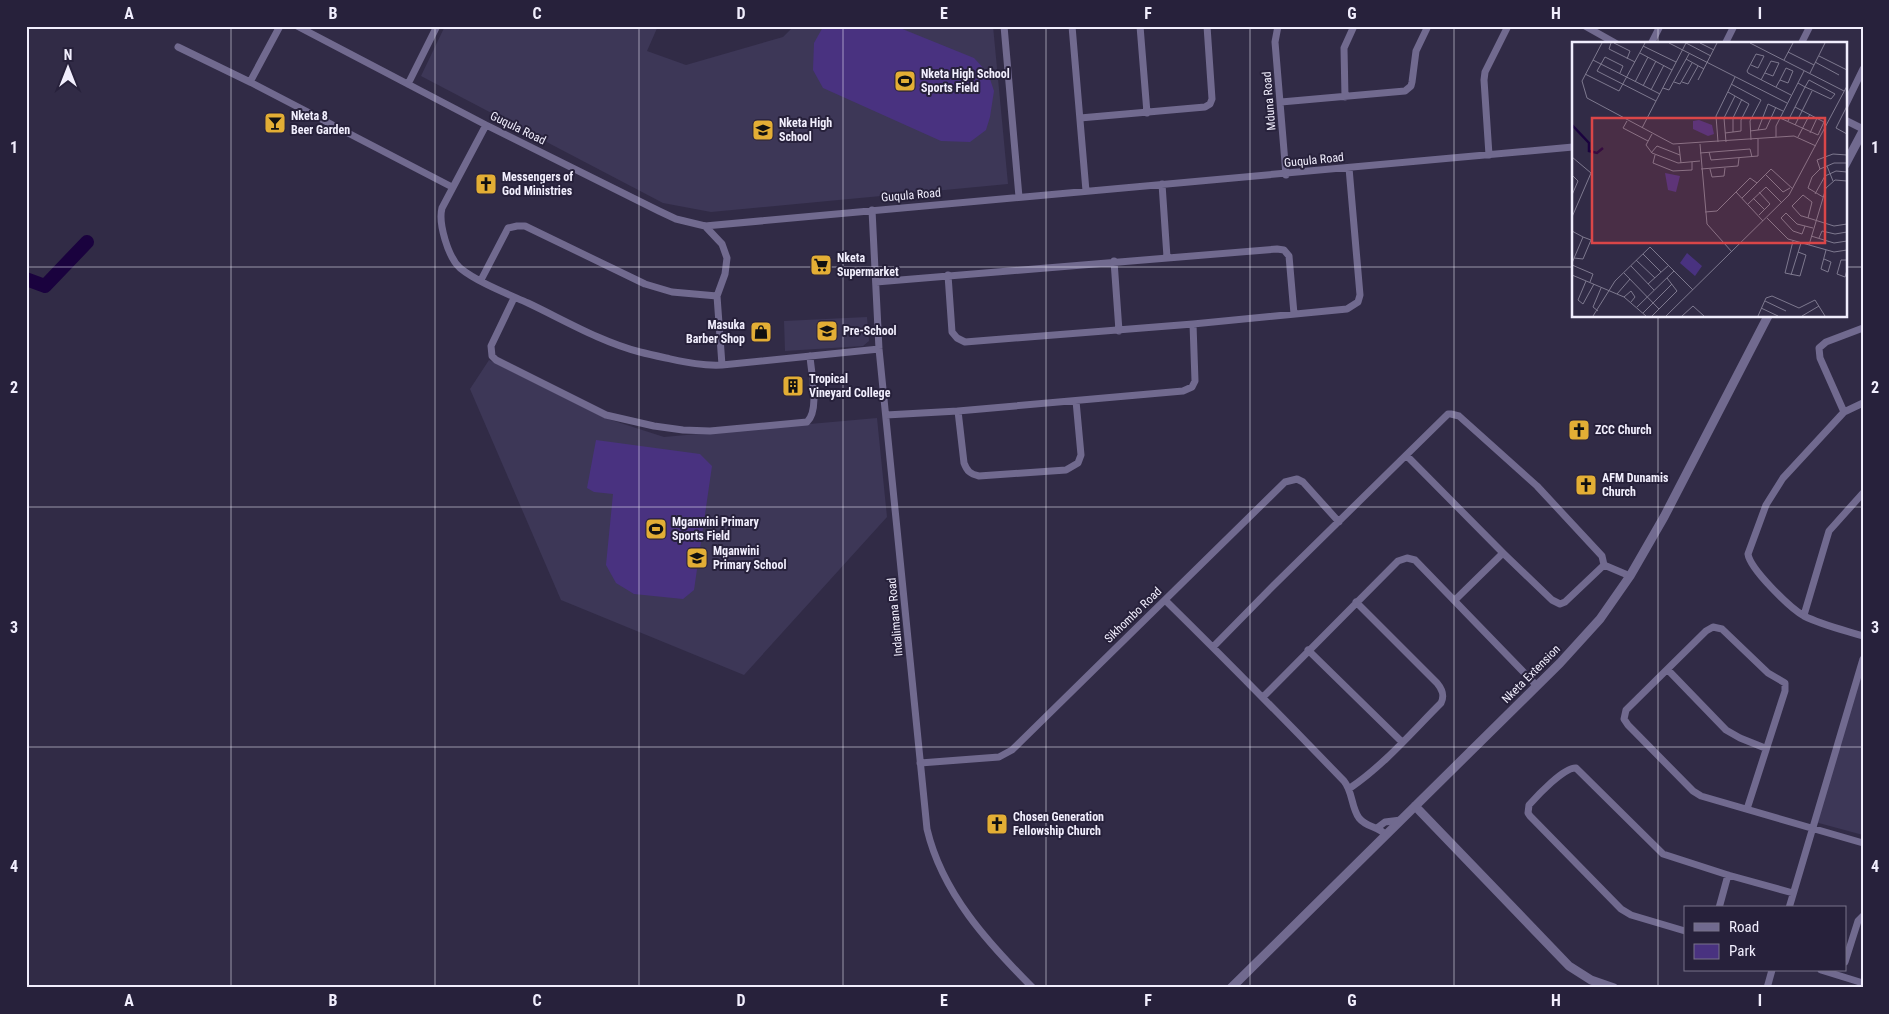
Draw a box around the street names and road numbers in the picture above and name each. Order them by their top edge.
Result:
street label: Mduna Road [1259,71,1279,131]
street label: Guqula Road [488,109,548,147]
street label: Guqula Road [1283,150,1345,170]
street label: Guqula Road [880,185,942,205]
street label: Indalimana Road [885,577,905,657]
street label: Sikhombo Road [1102,584,1165,646]
street label: Nketa Extension [1499,642,1563,706]

